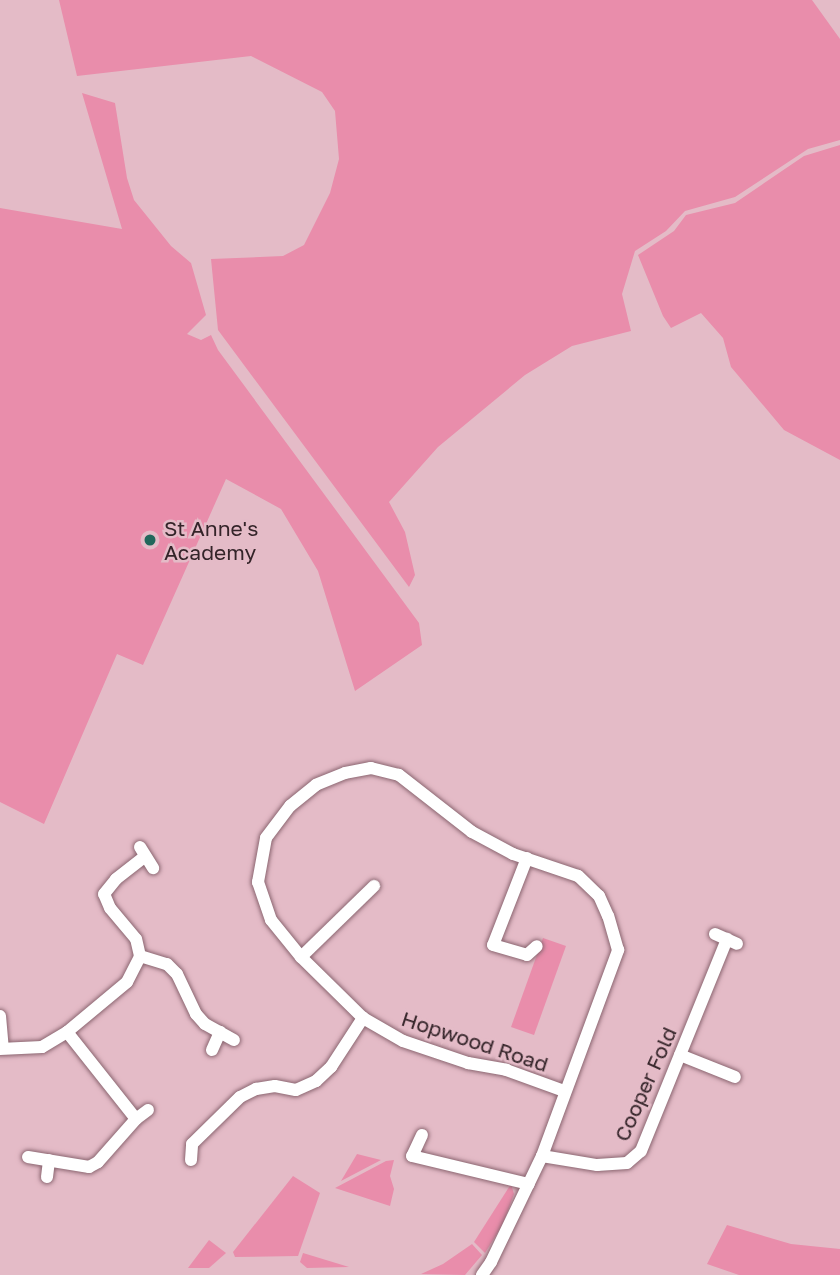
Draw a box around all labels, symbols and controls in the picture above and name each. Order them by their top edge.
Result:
place label: St Anne's Academy [164,515,258,565]
marker: St Anne's Academy [142,532,158,548]
street label: Hopwood Road [398,1005,552,1077]
street label: Cooper Fold [609,1023,681,1145]

